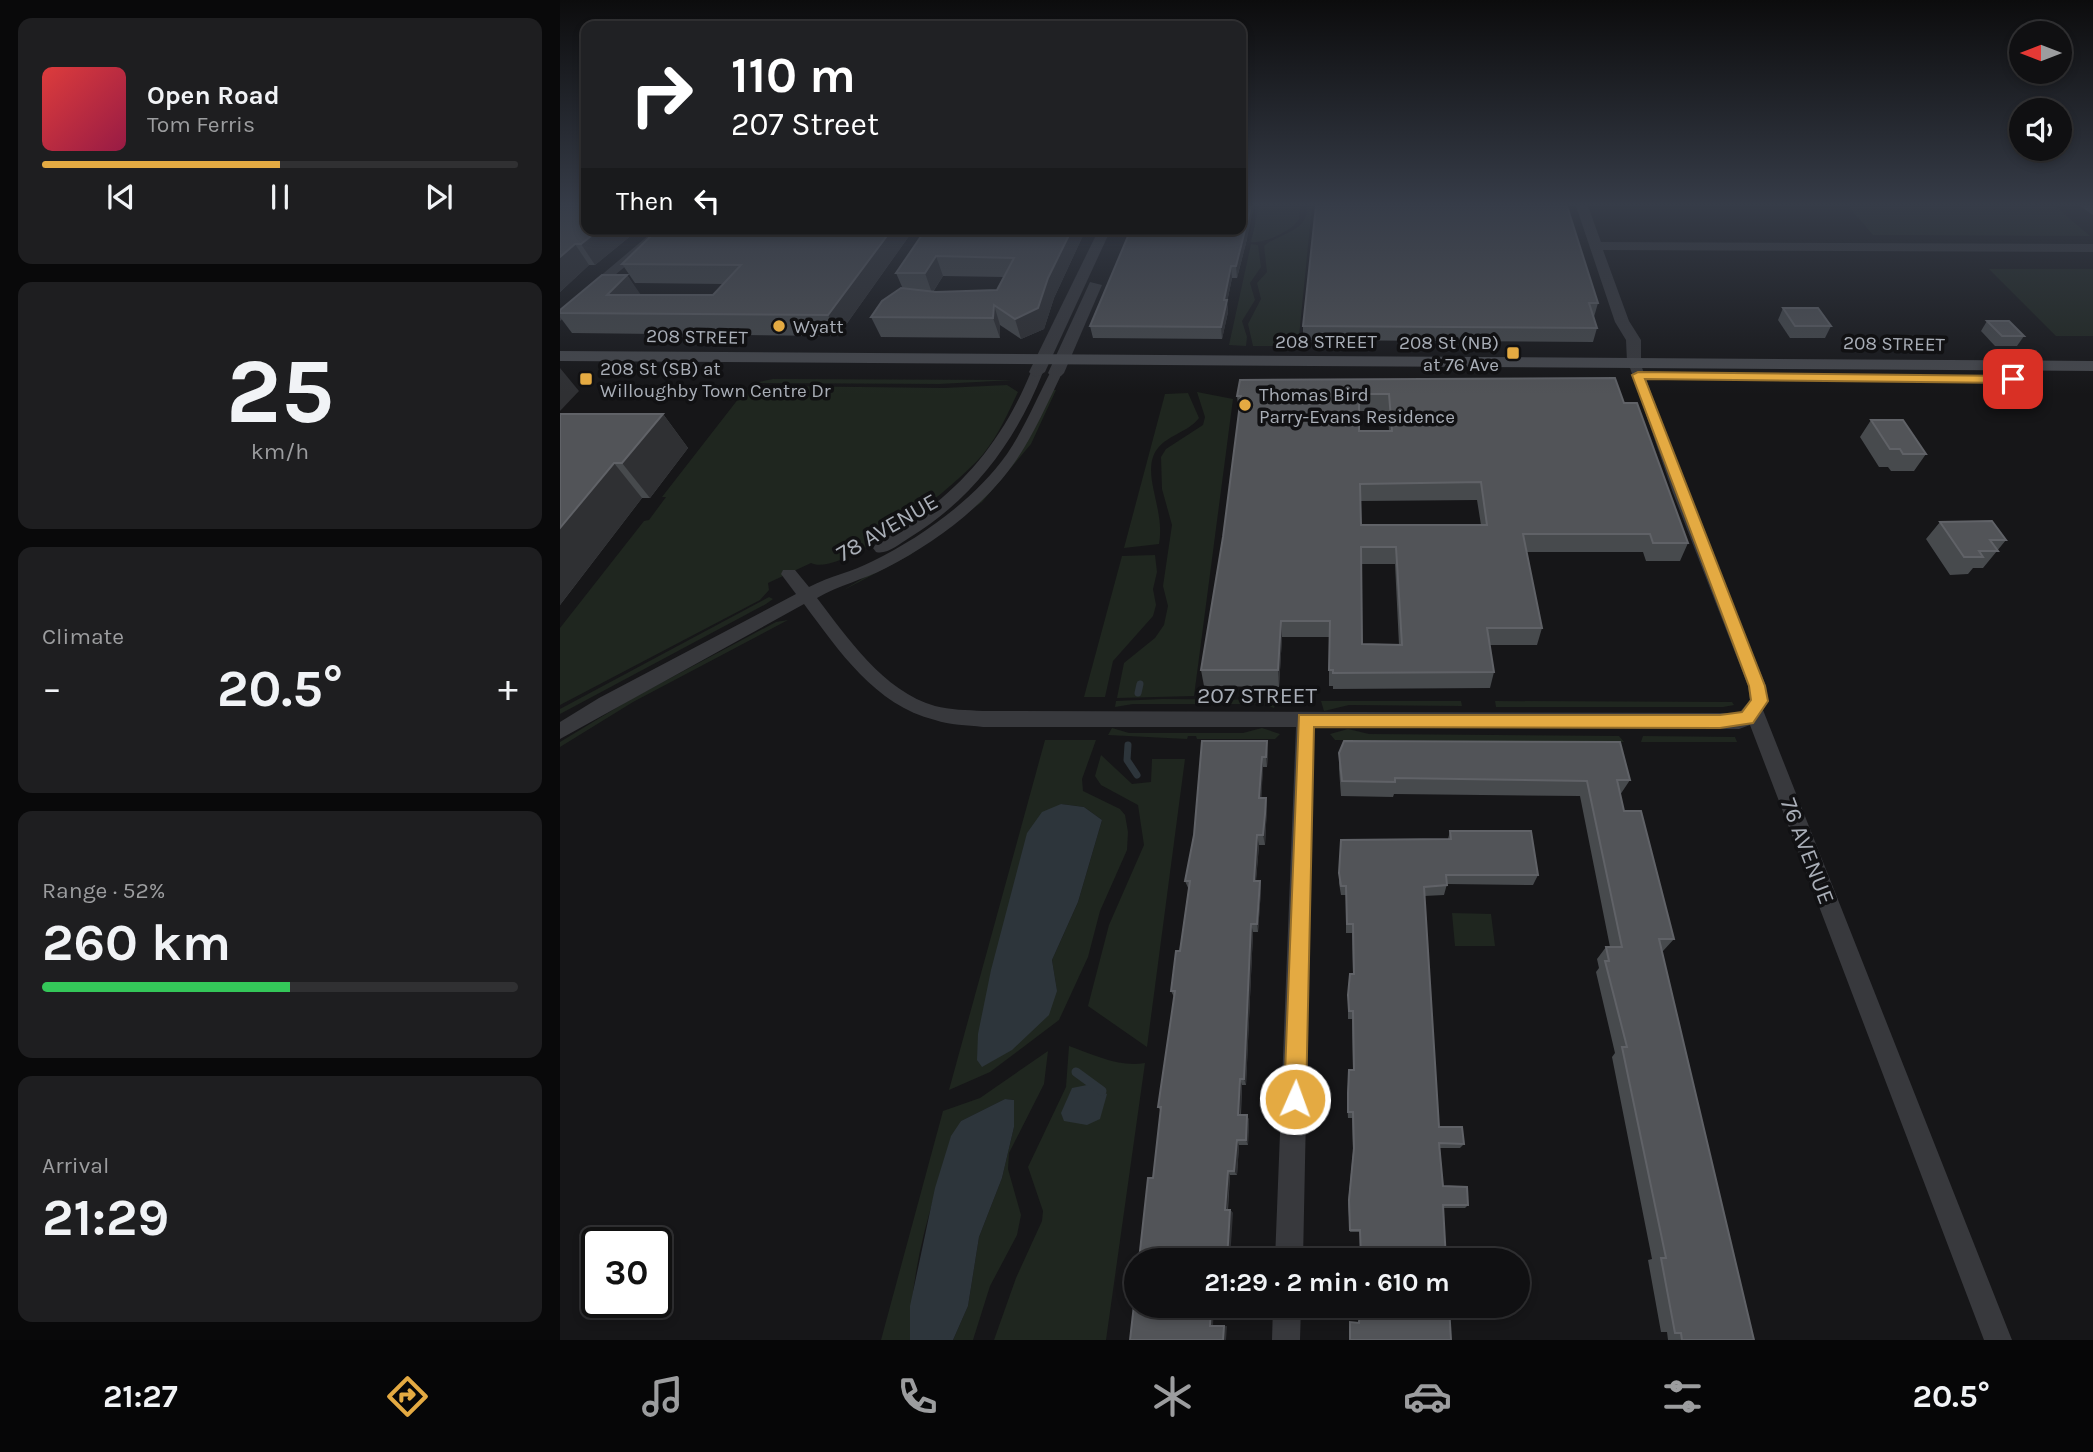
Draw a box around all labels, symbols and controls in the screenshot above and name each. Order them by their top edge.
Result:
north arrow [2009,21,2072,84]
map controls [2009,21,2072,161]
text: 110 m [731,47,856,104]
icon: right [616,49,707,140]
text: Open Road [147,80,280,111]
button: sound [2009,98,2072,161]
text: 207 Street [731,106,879,143]
text: Tom Ferris [147,111,255,138]
icon: previous [102,178,140,216]
icon: pause [261,178,299,216]
icon: next [420,178,458,216]
icon: left [688,182,726,220]
text: Then [616,186,674,217]
place label: Wyatt [793,316,844,338]
marker: Wyatt [771,318,787,334]
street label: 208 STREET [646,325,749,349]
street label: 208 STREET [1275,331,1377,353]
place label: 208 St (NB) at 76 Ave [1399,332,1499,376]
street label: 208 STREET [1843,332,1946,356]
text: 25 [226,339,334,445]
marker: 208 St (NB) at 76 Ave [1505,345,1521,361]
pin [1983,349,2043,409]
place label: 208 St (SB) at Willoughby Town Centre Dr [600,358,831,402]
icon: arrive [1994,360,2032,398]
marker: 208 St (SB) at Willoughby Town Centre Dr [578,371,594,387]
place label: Thomas Bird Parry-Evans Residence [1259,384,1455,428]
marker: Thomas Bird Parry-Evans Residence [1237,397,1253,413]
text: km/h [251,438,309,465]
street label: 78 AVENUE [832,488,943,567]
text: Climate [42,623,124,650]
text: 20.5° [217,658,343,719]
text: − [42,666,62,711]
text: + [498,666,518,711]
street label: 207 STREET [1197,682,1318,709]
street label: 76 AVENUE [1775,794,1840,908]
text: Range · 52% [42,877,165,904]
text: 260 km [42,912,231,973]
position arrow [1258,1062,1332,1136]
text: Arrival [42,1152,109,1179]
text: 21:29 [42,1187,169,1248]
speed limit sign: 30 [581,1227,672,1318]
text: 21:29 · 2 min · 610 m [1204,1267,1450,1298]
icon: directions [383,1372,432,1421]
icon: music [638,1372,687,1421]
icon: phone [893,1372,942,1421]
icon: climate [1148,1372,1197,1421]
icon: car [1403,1372,1452,1421]
icon: filters [1658,1372,1707,1421]
text: 21:27 [103,1378,178,1415]
text: 20.5° [1913,1378,1990,1415]

